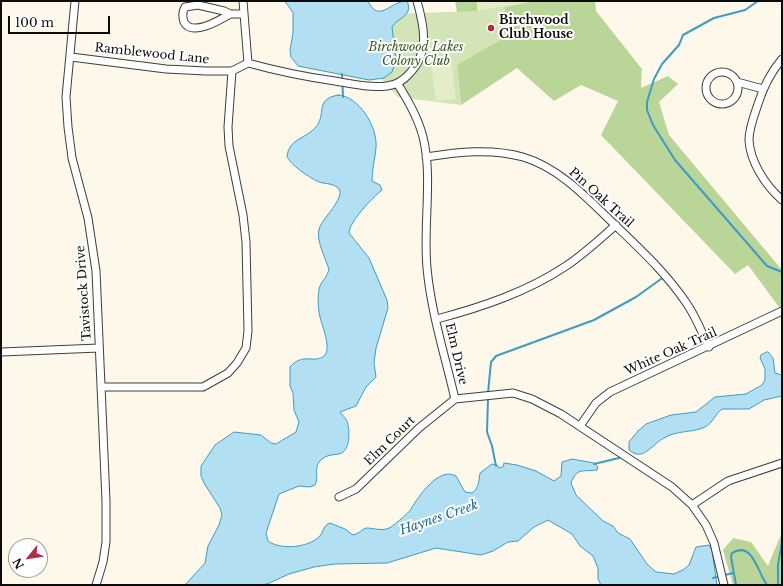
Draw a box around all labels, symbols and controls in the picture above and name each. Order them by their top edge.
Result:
scale bar [10,8,112,34]
place label: Birchwood Club House [499,14,573,42]
text: 100 m [15,15,54,30]
marker: Birchwood Club House [486,23,496,33]
street label: Ramblewood Lane [94,41,210,67]
park label: Birchwood Lakes Colony Club [369,41,463,69]
street label: Pin Oak Trail [566,165,636,231]
street label: Tavistock Drive [73,245,95,341]
street label: Elm Drive [442,322,470,386]
street label: White Oak Trail [623,325,719,379]
street label: Elm Court [362,413,418,469]
water label: Haynes Creek [398,497,480,539]
north arrow [8,538,48,578]
text: N [10,556,27,571]

